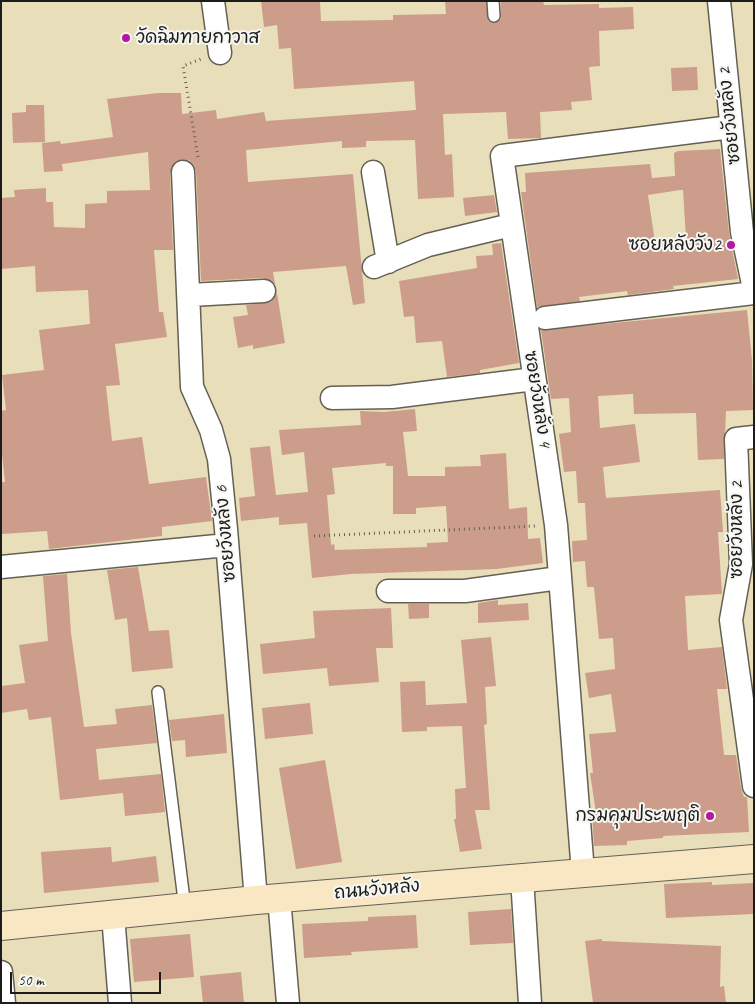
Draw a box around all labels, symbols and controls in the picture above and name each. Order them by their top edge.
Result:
place label: วัดฉิมทายกาวาส [136,27,259,49]
marker: วัดฉิมทายกาวาส [120,32,132,44]
street label: ซอยวังหลัง 2 [714,66,746,166]
place label: ซอยหลังวัง2 [629,234,721,256]
marker: ซอยหลังวัง2 [725,239,737,251]
street label: ซอยวังหลัง 4 [519,349,555,449]
street label: ซอยวังหลัง 2 [726,481,748,579]
street label: ซอยวังหลัง 6 [211,485,241,583]
place label: กรมคุมประพฤติ [575,805,700,827]
marker: กรมคุมประพฤติ [704,810,716,822]
street label: ถนนวังหลัง [333,875,421,905]
scale bar [12,962,164,994]
text: 50 m [18,971,44,990]

